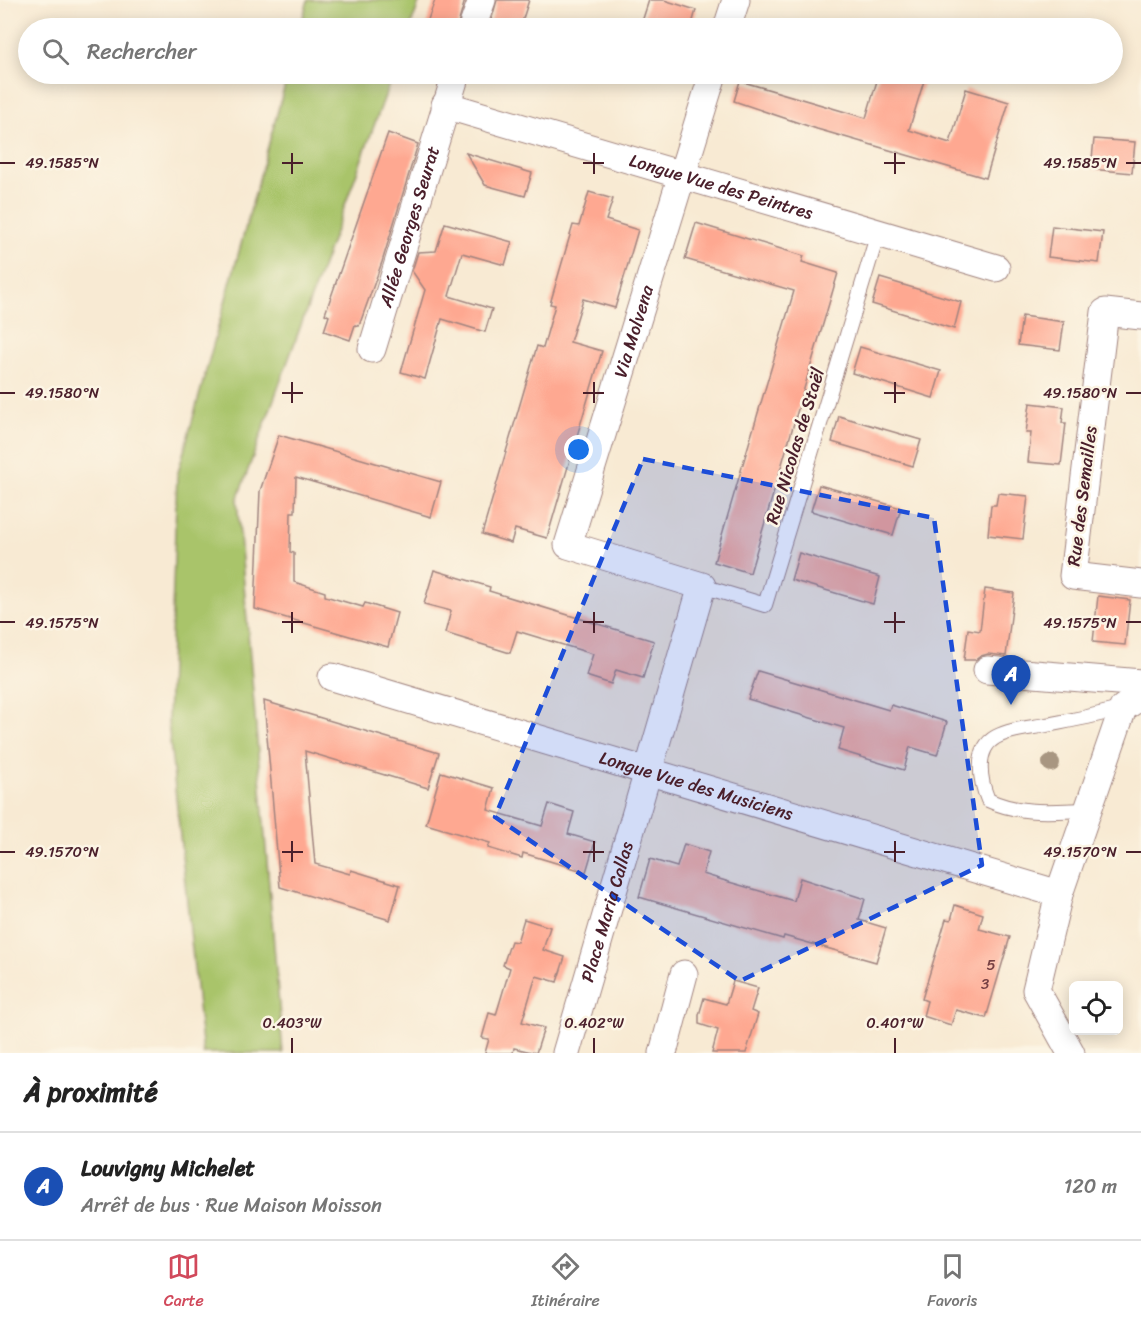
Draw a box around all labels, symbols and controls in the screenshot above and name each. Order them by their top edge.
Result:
search box [18,18,1123,84]
text: Rechercher [87,32,197,71]
icon: search [39,35,72,68]
street label: Allée Georges Seurat [369,142,449,312]
street label: Longue Vue des Peintres [626,144,817,229]
text: 49.1585°N [25,150,99,176]
text: 49.1585°N [1043,150,1117,176]
street label: Via Molvena [604,280,663,382]
street label: Rue Nicolas de Staël [756,363,834,528]
text: 49.1580°N [25,380,100,406]
text: 49.1580°N [1043,380,1118,406]
street label: Rue des Semailles [1058,424,1107,568]
your location [564,435,593,464]
text: 49.1575°N [25,610,99,636]
text: 49.1575°N [1043,610,1117,636]
pin: A [992,656,1030,705]
street label: Longue Vue des Musiciens [595,742,797,830]
street label: Place Maria Callas [571,837,643,986]
text: 49.1570°N [25,839,99,865]
text: 49.1570°N [1043,839,1117,865]
house number: 5 [986,952,996,978]
house number: 3 [981,971,989,997]
map controls [1069,981,1123,1035]
button: locate [1069,981,1123,1035]
text: 0.403°W [262,1010,322,1036]
text: 0.402°W [564,1010,624,1036]
text: 0.401°W [866,1010,924,1036]
text: À proximité [24,1069,158,1115]
text: Louvigny Michelet [81,1149,255,1188]
text: A [37,1169,50,1204]
text: 120 m [1064,1169,1117,1204]
text: Arrêt de bus · Rue Maison Moisson [81,1188,382,1223]
tab: Carte [164,1250,204,1315]
tab: Itinéraire [531,1250,600,1315]
tab: Favoris [927,1250,977,1315]

